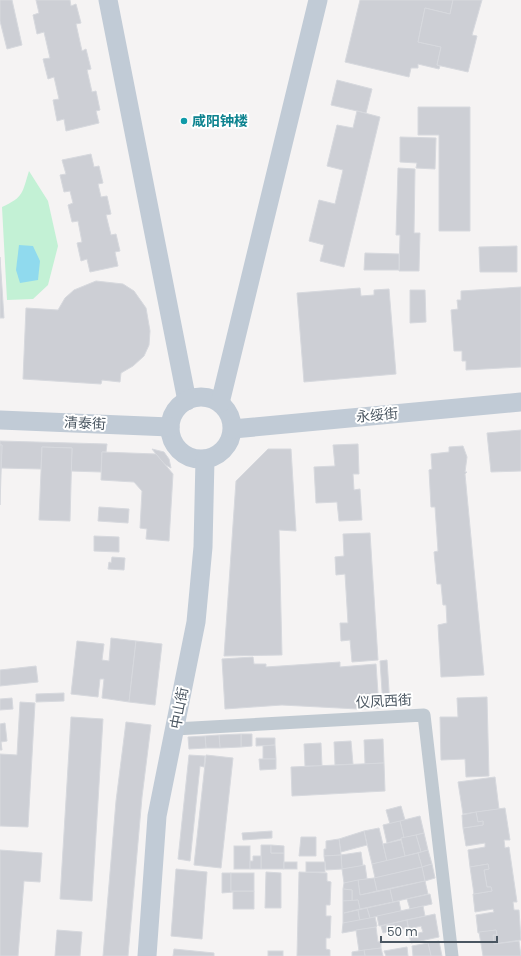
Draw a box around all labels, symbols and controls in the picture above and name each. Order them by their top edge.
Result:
place label: 咸阳钟楼 [192,111,248,131]
marker: 咸阳钟楼 [179,116,189,126]
street label: 永绥街 [355,403,399,427]
street label: 清泰街 [64,412,106,434]
street label: 中山街 [165,685,193,731]
street label: 仪凤西街 [356,690,412,712]
scale bar [381,918,497,944]
text: 50 m [387,923,418,940]

